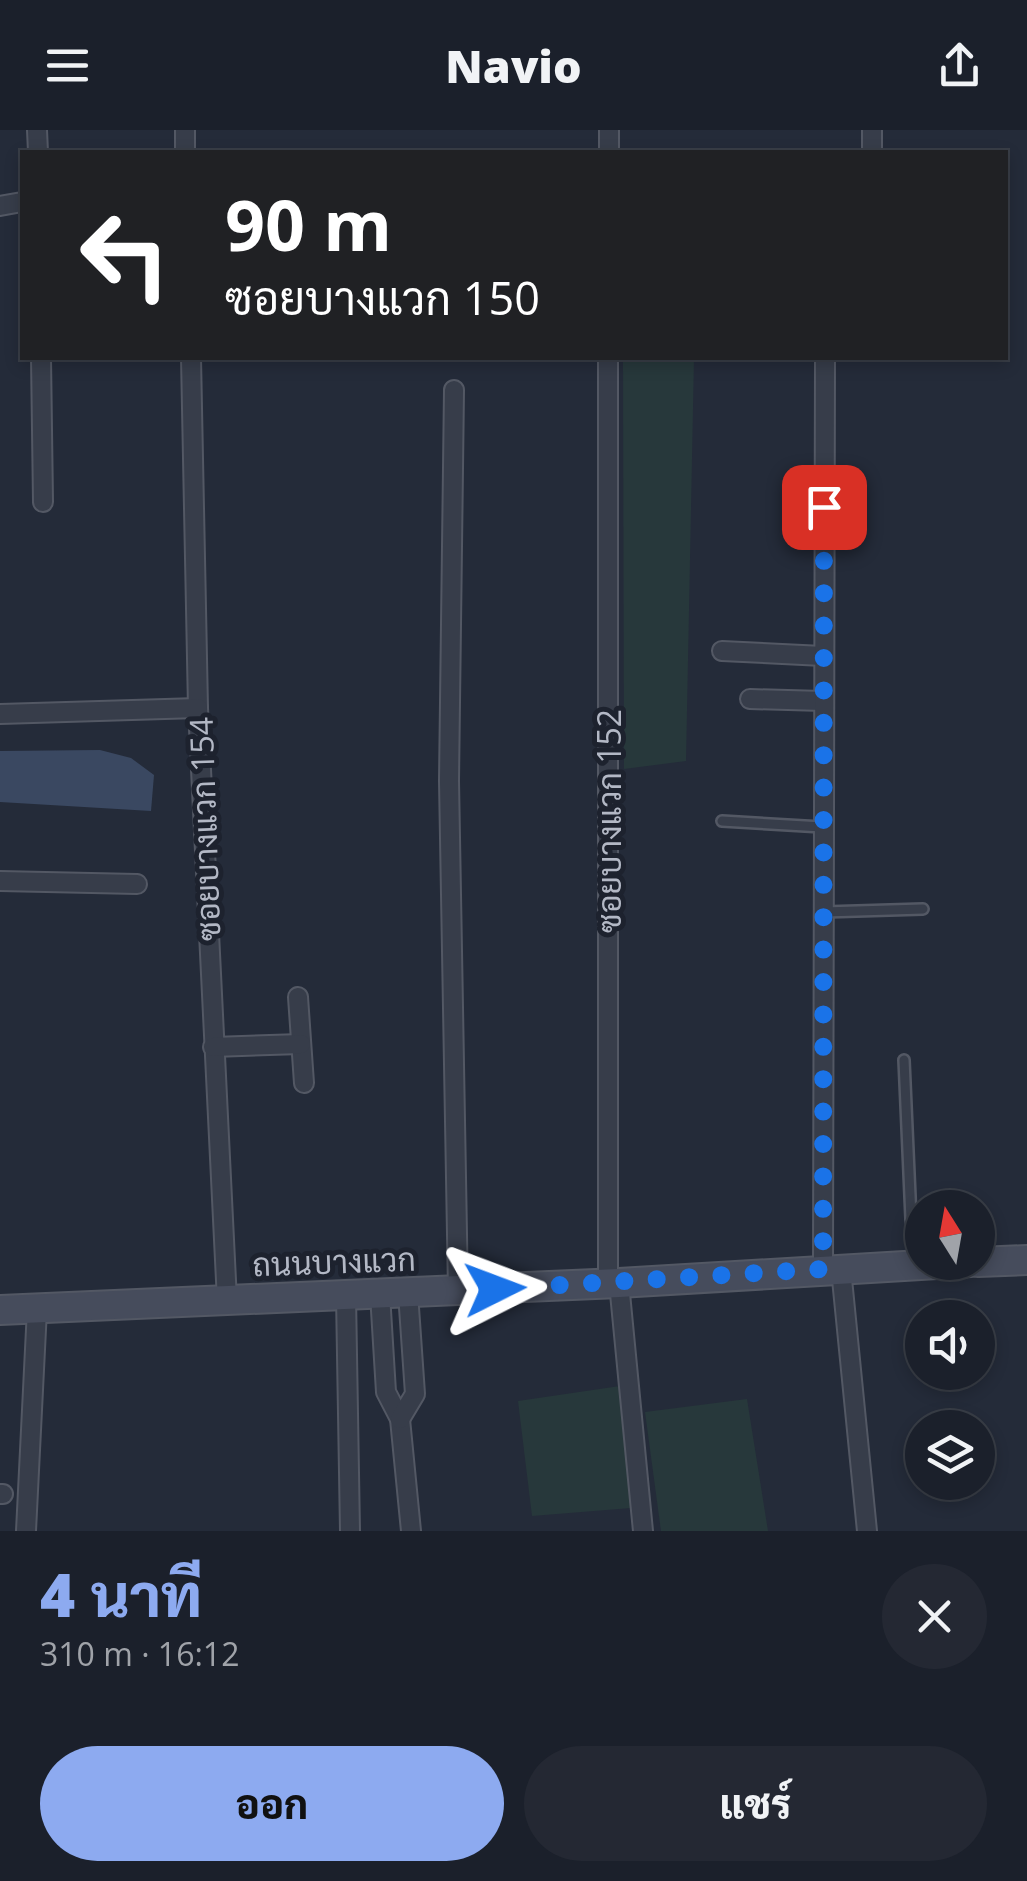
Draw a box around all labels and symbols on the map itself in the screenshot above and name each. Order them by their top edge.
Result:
pin [782,465,867,550]
street label: ซอยบางแวก 152 [587,709,630,933]
street label: ซอยบางแวก 154 [179,716,229,942]
north arrow [905,1190,995,1280]
street label: ถนนบางแวก [252,1237,416,1285]
position arrow [443,1237,547,1341]

